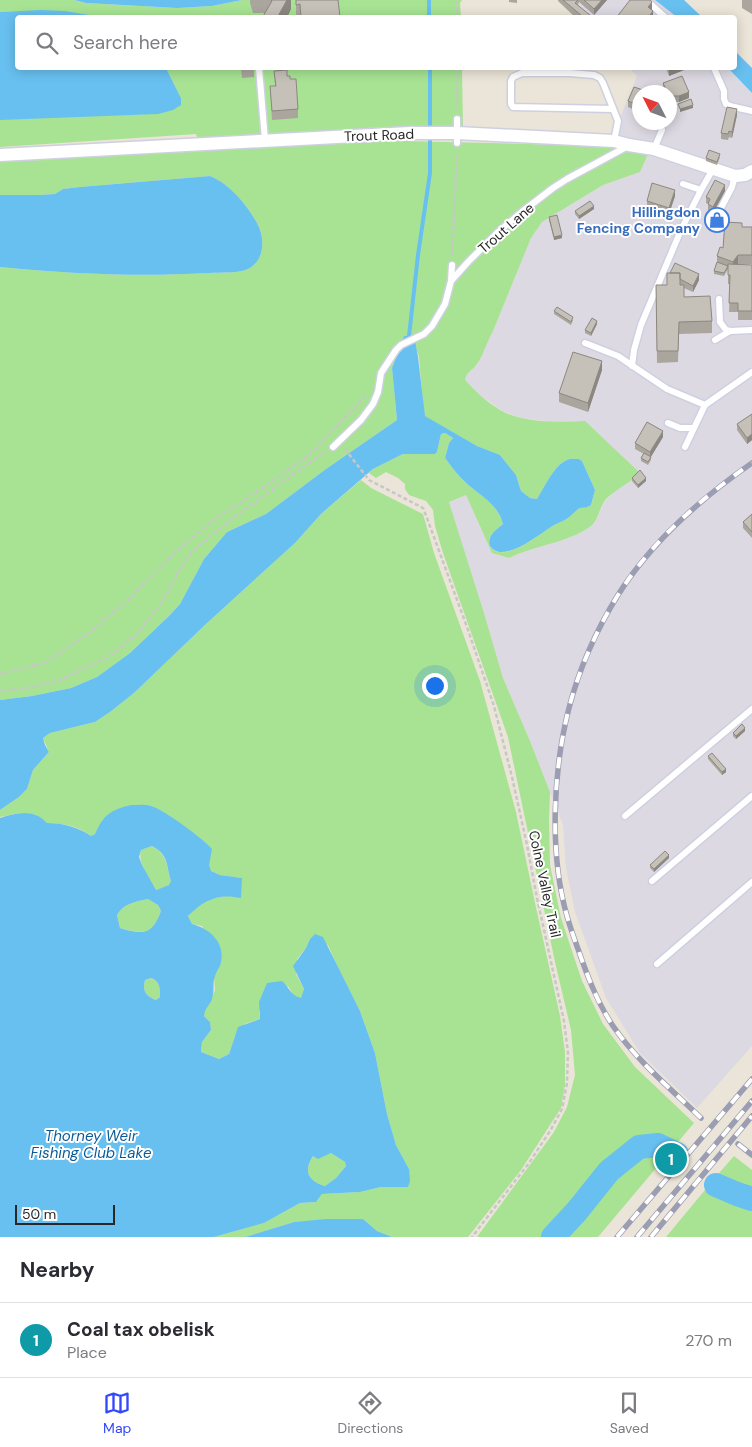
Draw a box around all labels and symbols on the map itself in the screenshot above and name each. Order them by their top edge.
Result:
north arrow [632,85,677,130]
street label: Trout Road [344,125,414,145]
street label: Trout Lane [474,199,538,257]
place label: Hillingdon Fencing Company [577,203,701,237]
shop icon: Hillingdon Fencing Company [704,207,730,233]
your location [422,673,448,699]
street label: Colne Valley Trail [525,829,565,939]
water label: Thorney Weir Fishing Club Lake [31,1126,152,1163]
pin: 1 [655,1140,687,1178]
scale bar [15,1202,115,1225]

